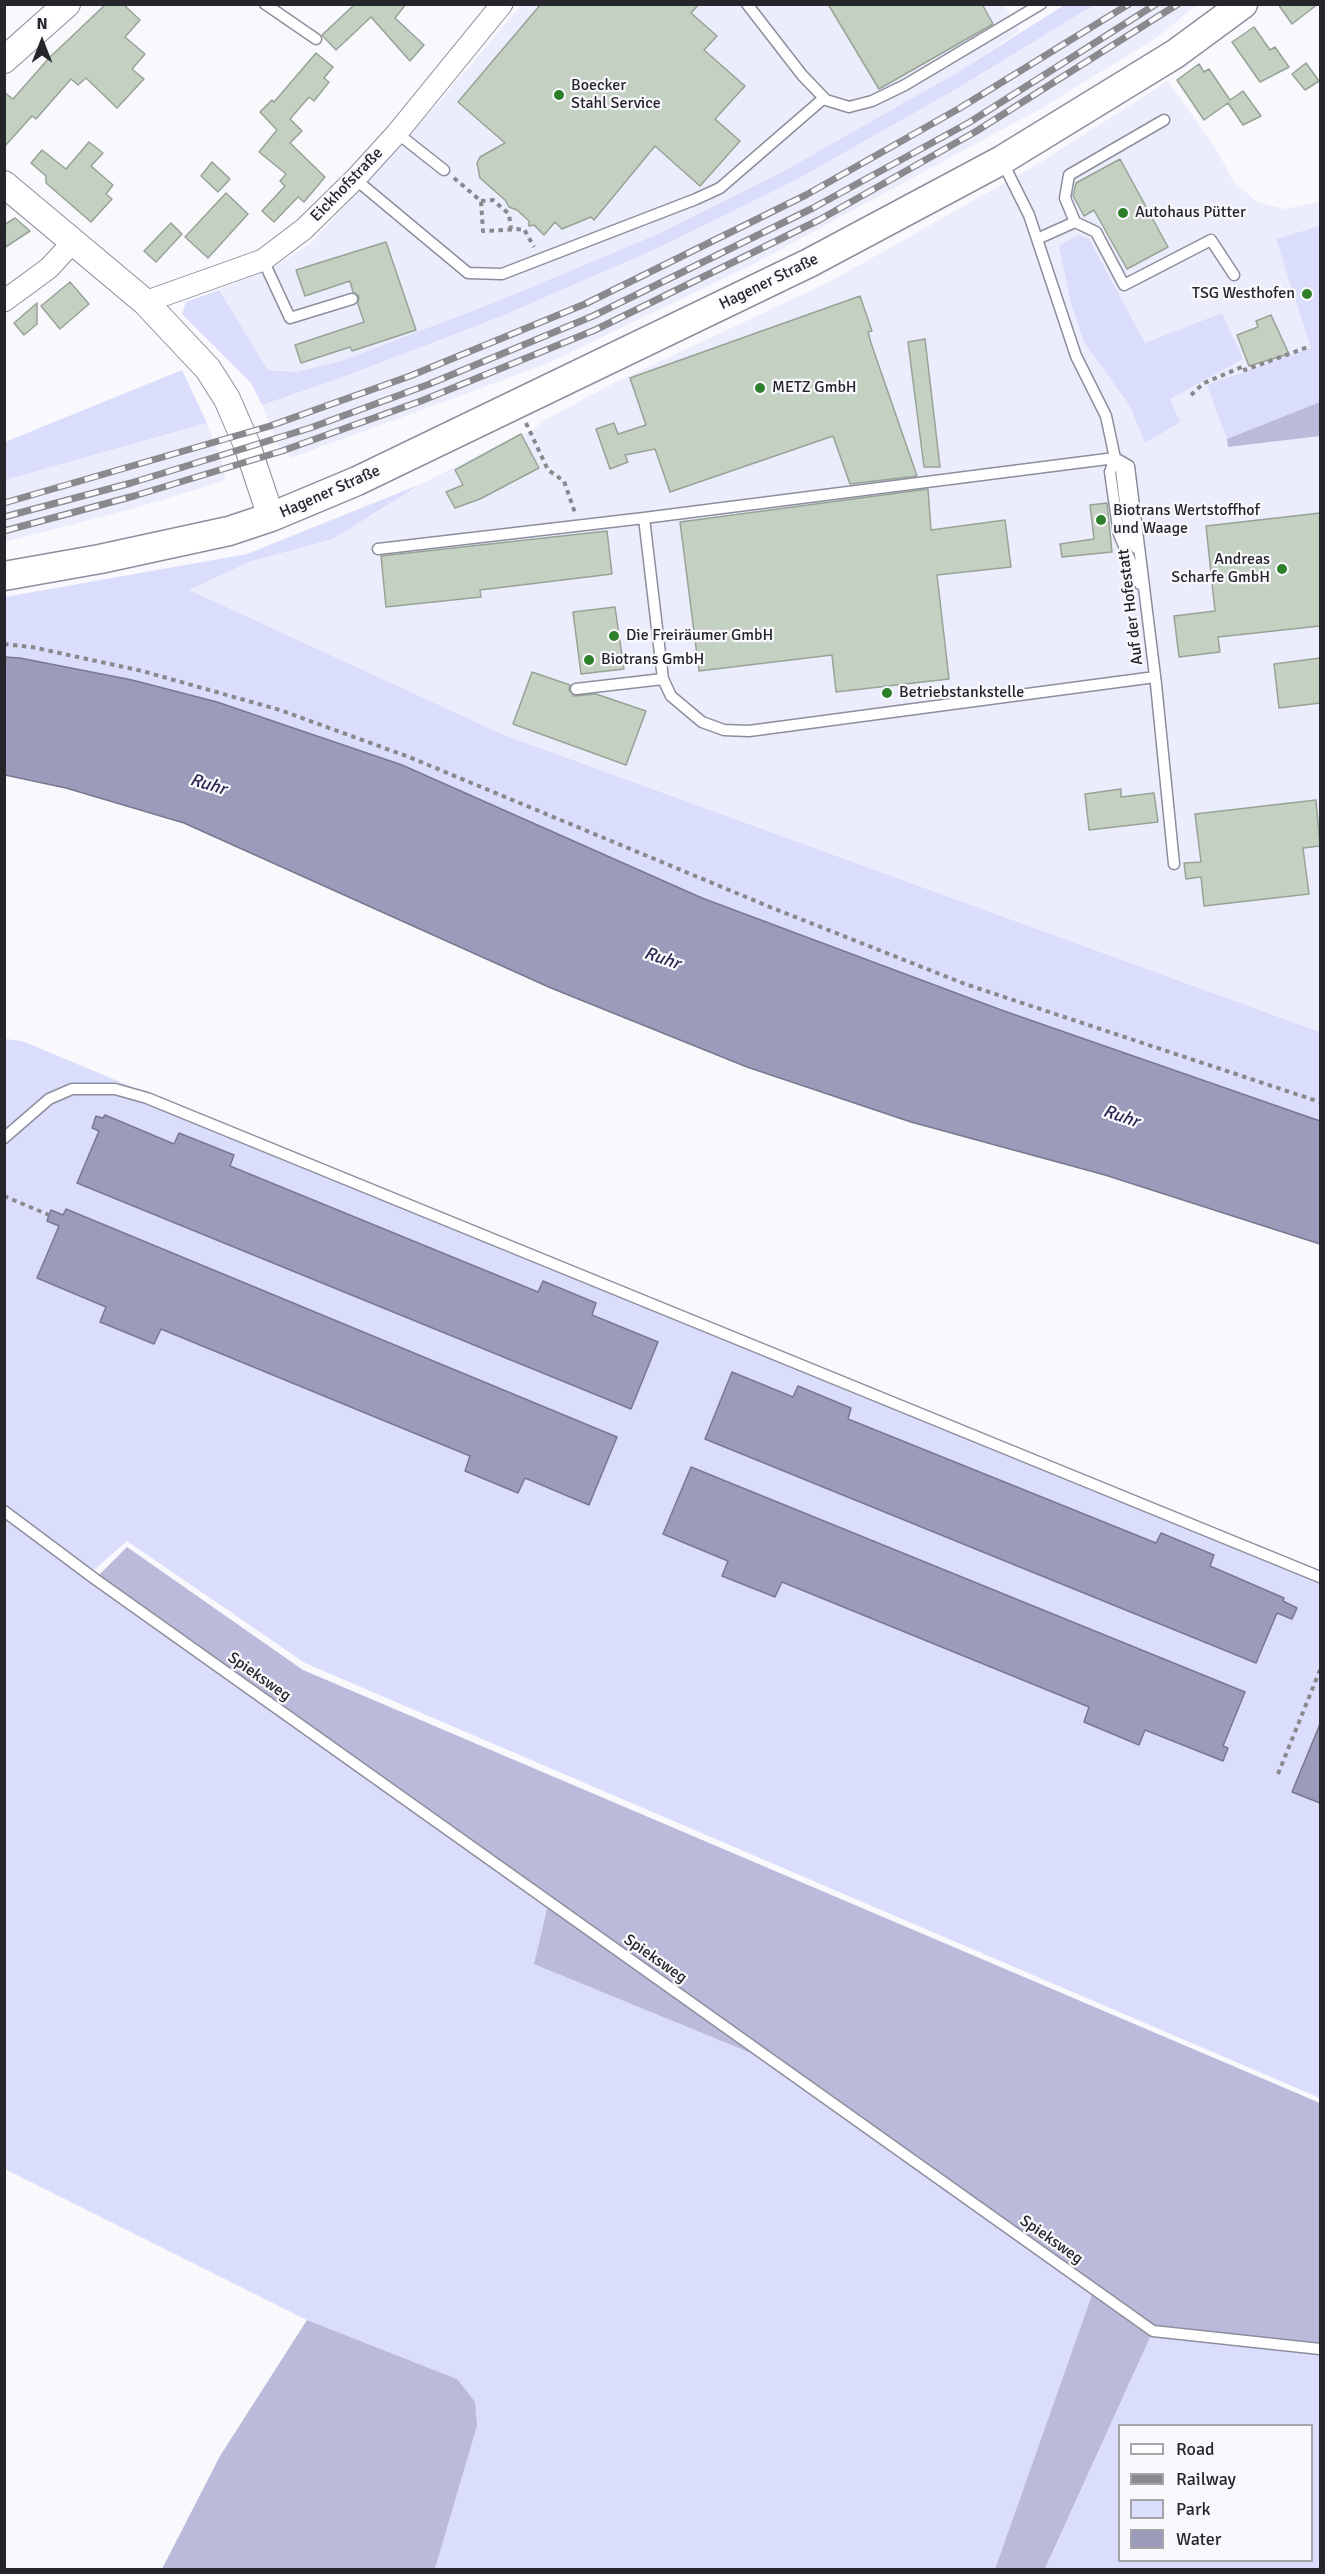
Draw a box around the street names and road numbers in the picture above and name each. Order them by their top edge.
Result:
street label: Eickhofstraße [307,144,387,226]
street label: Hagener Straße [716,250,822,314]
street label: Hagener Straße [277,461,383,523]
street label: Auf der Hofestatt [1114,548,1148,666]
street label: Spieksweg [224,1648,294,1706]
street label: Spieksweg [620,1930,690,1988]
street label: Spieksweg [1016,2211,1086,2269]

